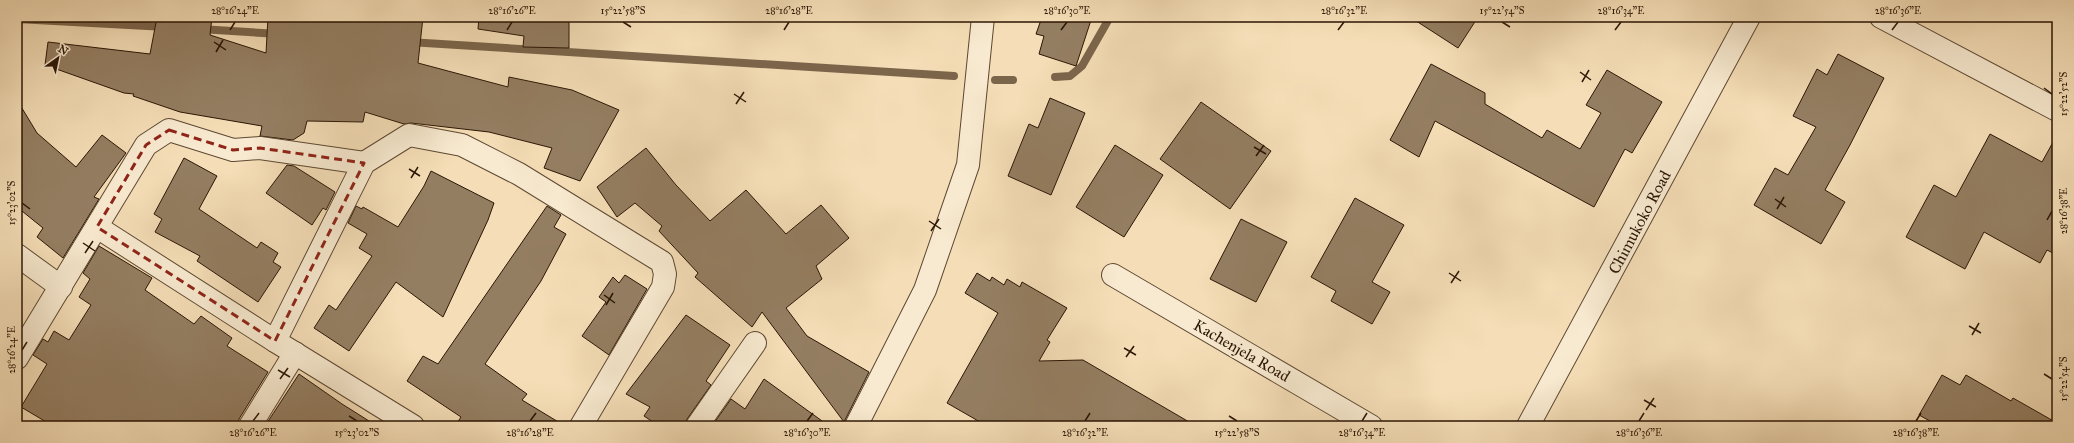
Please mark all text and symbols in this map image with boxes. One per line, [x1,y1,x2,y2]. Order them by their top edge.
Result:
text: 28°16'24"E [211,5,259,17]
text: 28°16'26"E [488,5,536,17]
text: 15°22'58"S [601,5,646,17]
text: 28°16'28"E [765,5,813,17]
text: 28°16'30"E [1043,5,1091,17]
text: 28°16'32"E [1321,5,1367,17]
text: 15°22'54"S [1480,5,1525,17]
text: 28°16'34"E [1598,5,1644,17]
text: 28°16'36"E [1875,5,1921,17]
north arrow [38,38,78,78]
text: N [56,42,71,58]
text: 15°22'52"S [2058,72,2070,116]
street label: Chimukoko Road [1604,167,1675,277]
text: 15°23'02"S [6,180,18,225]
text: 28°16'38"E [2058,188,2070,234]
street label: Kachenjela Road [1190,315,1293,386]
text: 28°16'24"E [6,326,18,374]
text: 15°22'54"S [2058,356,2070,401]
text: 28°16'26"E [229,427,277,439]
text: 15°23'02"S [335,427,380,439]
text: 28°16'28"E [506,427,554,439]
text: 28°16'30"E [783,427,831,439]
text: 28°16'32"E [1062,427,1108,439]
text: 15°22'58"S [1215,427,1260,439]
text: 28°16'34"E [1339,427,1385,439]
text: 28°16'36"E [1616,427,1662,439]
text: 28°16'38"E [1893,427,1939,439]

